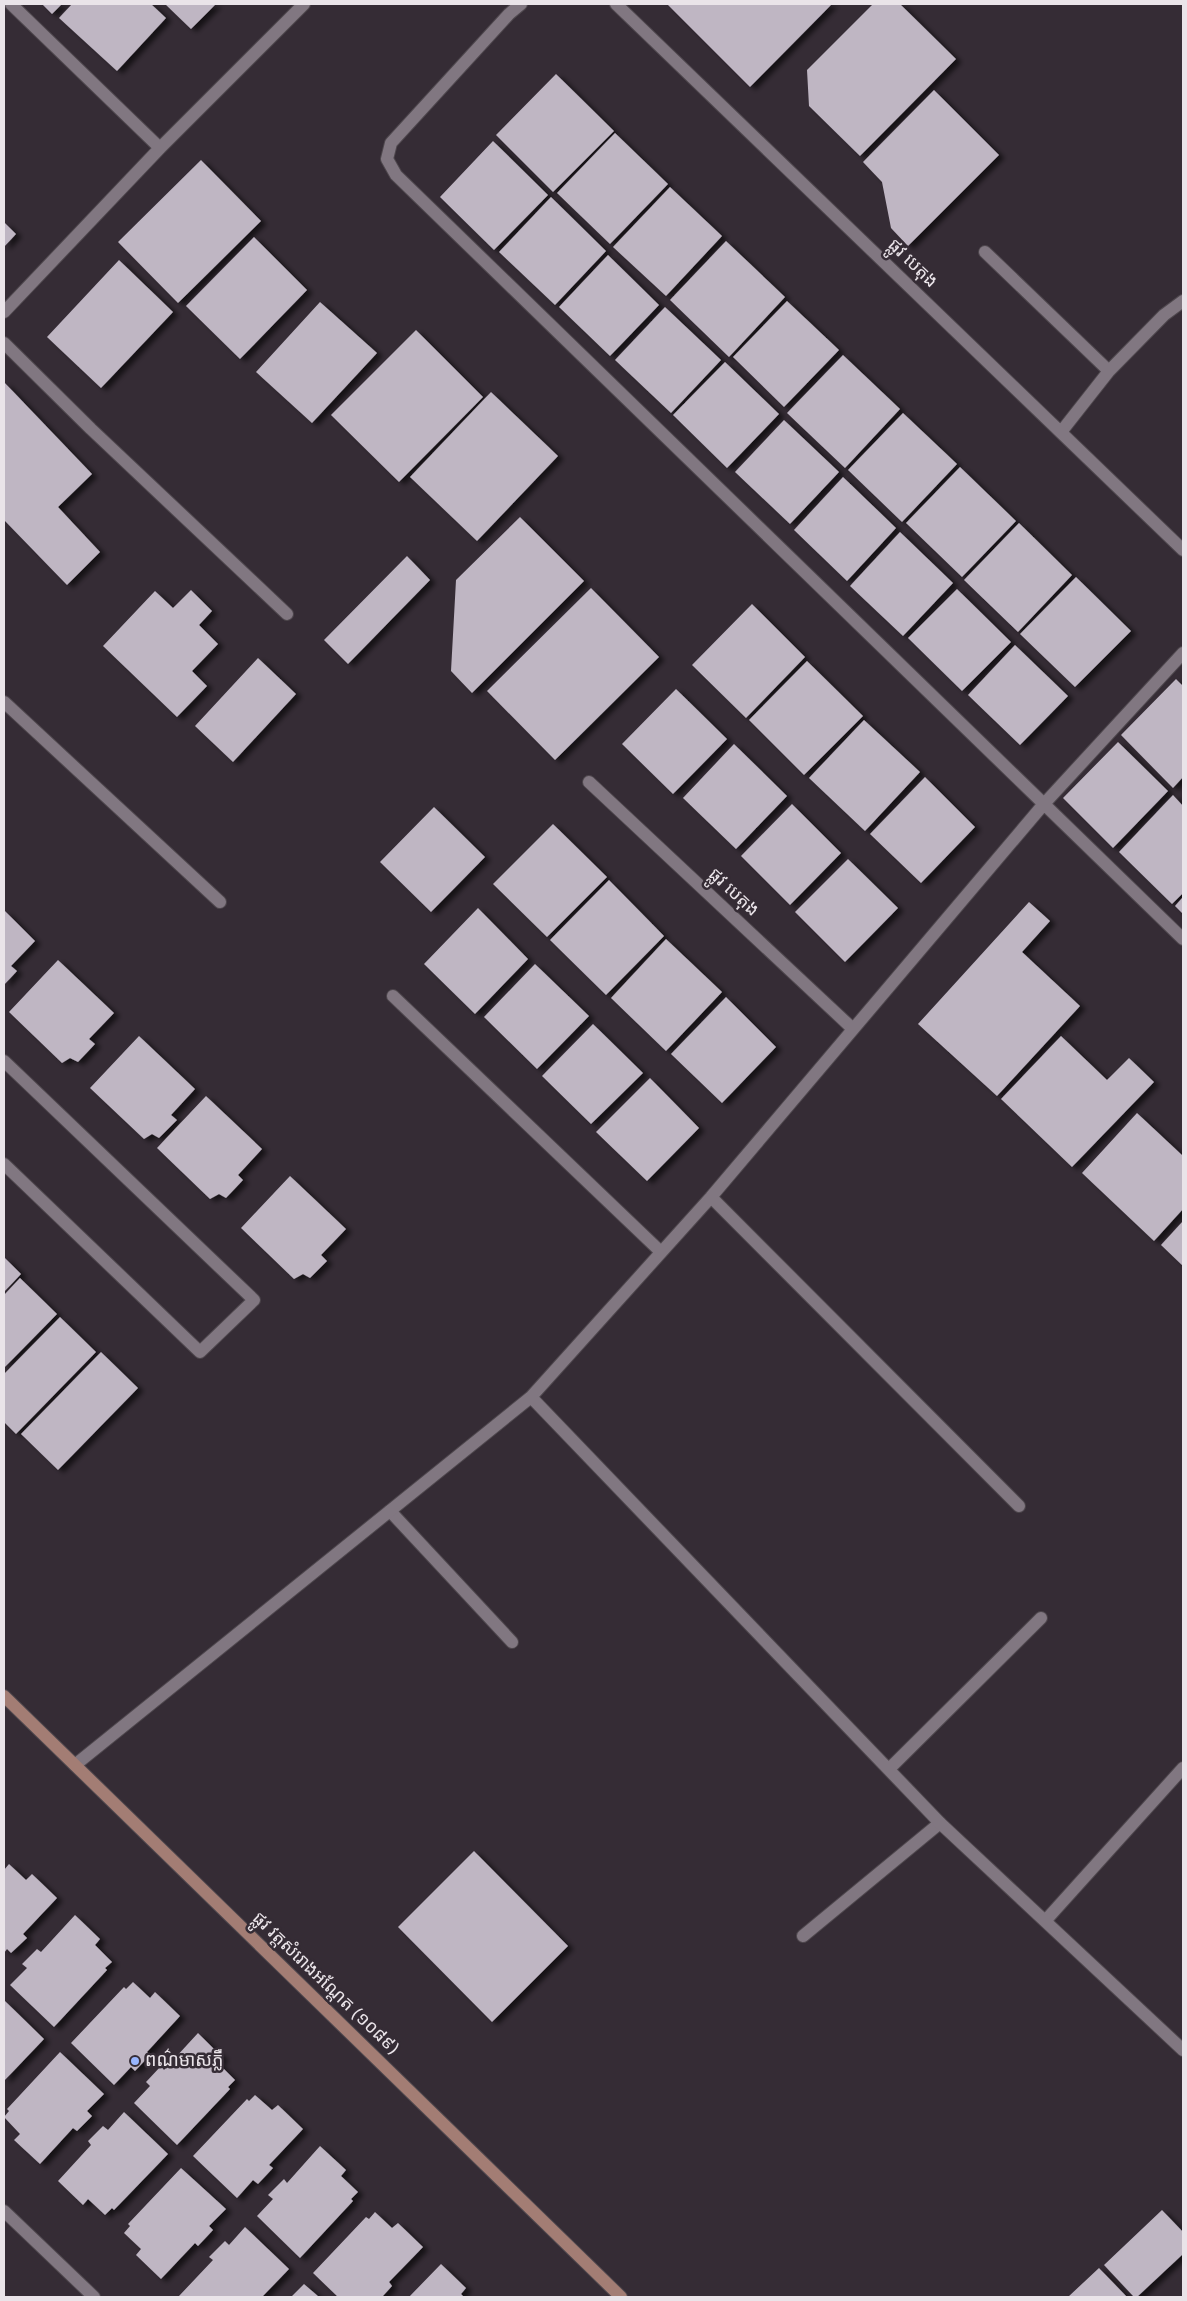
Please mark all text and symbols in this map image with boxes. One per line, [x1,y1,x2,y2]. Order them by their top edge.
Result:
street label: ផ្លូវ បេតុង [880,235,942,296]
street label: ផ្លូវ បេតុង [701,864,763,925]
street label: ផ្លូវ វត្តសំរោងអណ្ដែត (១០៨៩) [244,1907,404,2063]
place label: ពណ៌មាសភ្លឺ [145,2048,224,2073]
marker: ពណ៌មាសភ្លឺ [129,2055,141,2067]

